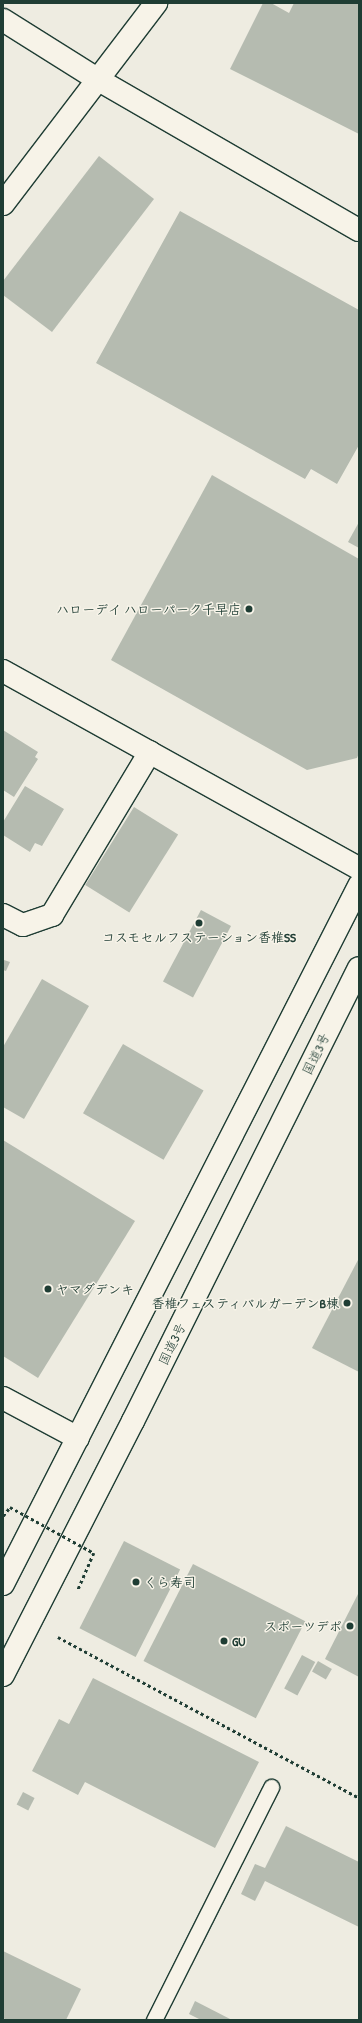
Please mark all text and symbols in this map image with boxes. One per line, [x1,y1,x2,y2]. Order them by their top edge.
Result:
place label: ハローデイ ハローパーク千早店 [56,601,241,617]
marker: ハローデイ ハローパーク千早店 [244,604,254,614]
marker: コスモセルフステーション香椎SS [194,918,204,928]
place label: コスモセルフステーション香椎SS [102,929,296,945]
street label: 国道3号 [299,1030,333,1078]
place label: ヤマダデンキ [56,1281,134,1297]
marker: ヤマダデンキ [43,1284,53,1294]
place label: 香椎フェスティバルガーデンB棟 [150,1295,339,1311]
marker: 香椎フェスティバルガーデンB棟 [342,1298,352,1308]
street label: 国道3号 [155,1320,189,1368]
place label: くら寿司 [144,1574,196,1590]
marker: くら寿司 [131,1577,141,1587]
place label: スポーツデポ [264,1618,342,1634]
marker: スポーツデポ [345,1621,355,1631]
place label: GU [232,1633,245,1649]
marker: GU [219,1636,229,1646]

